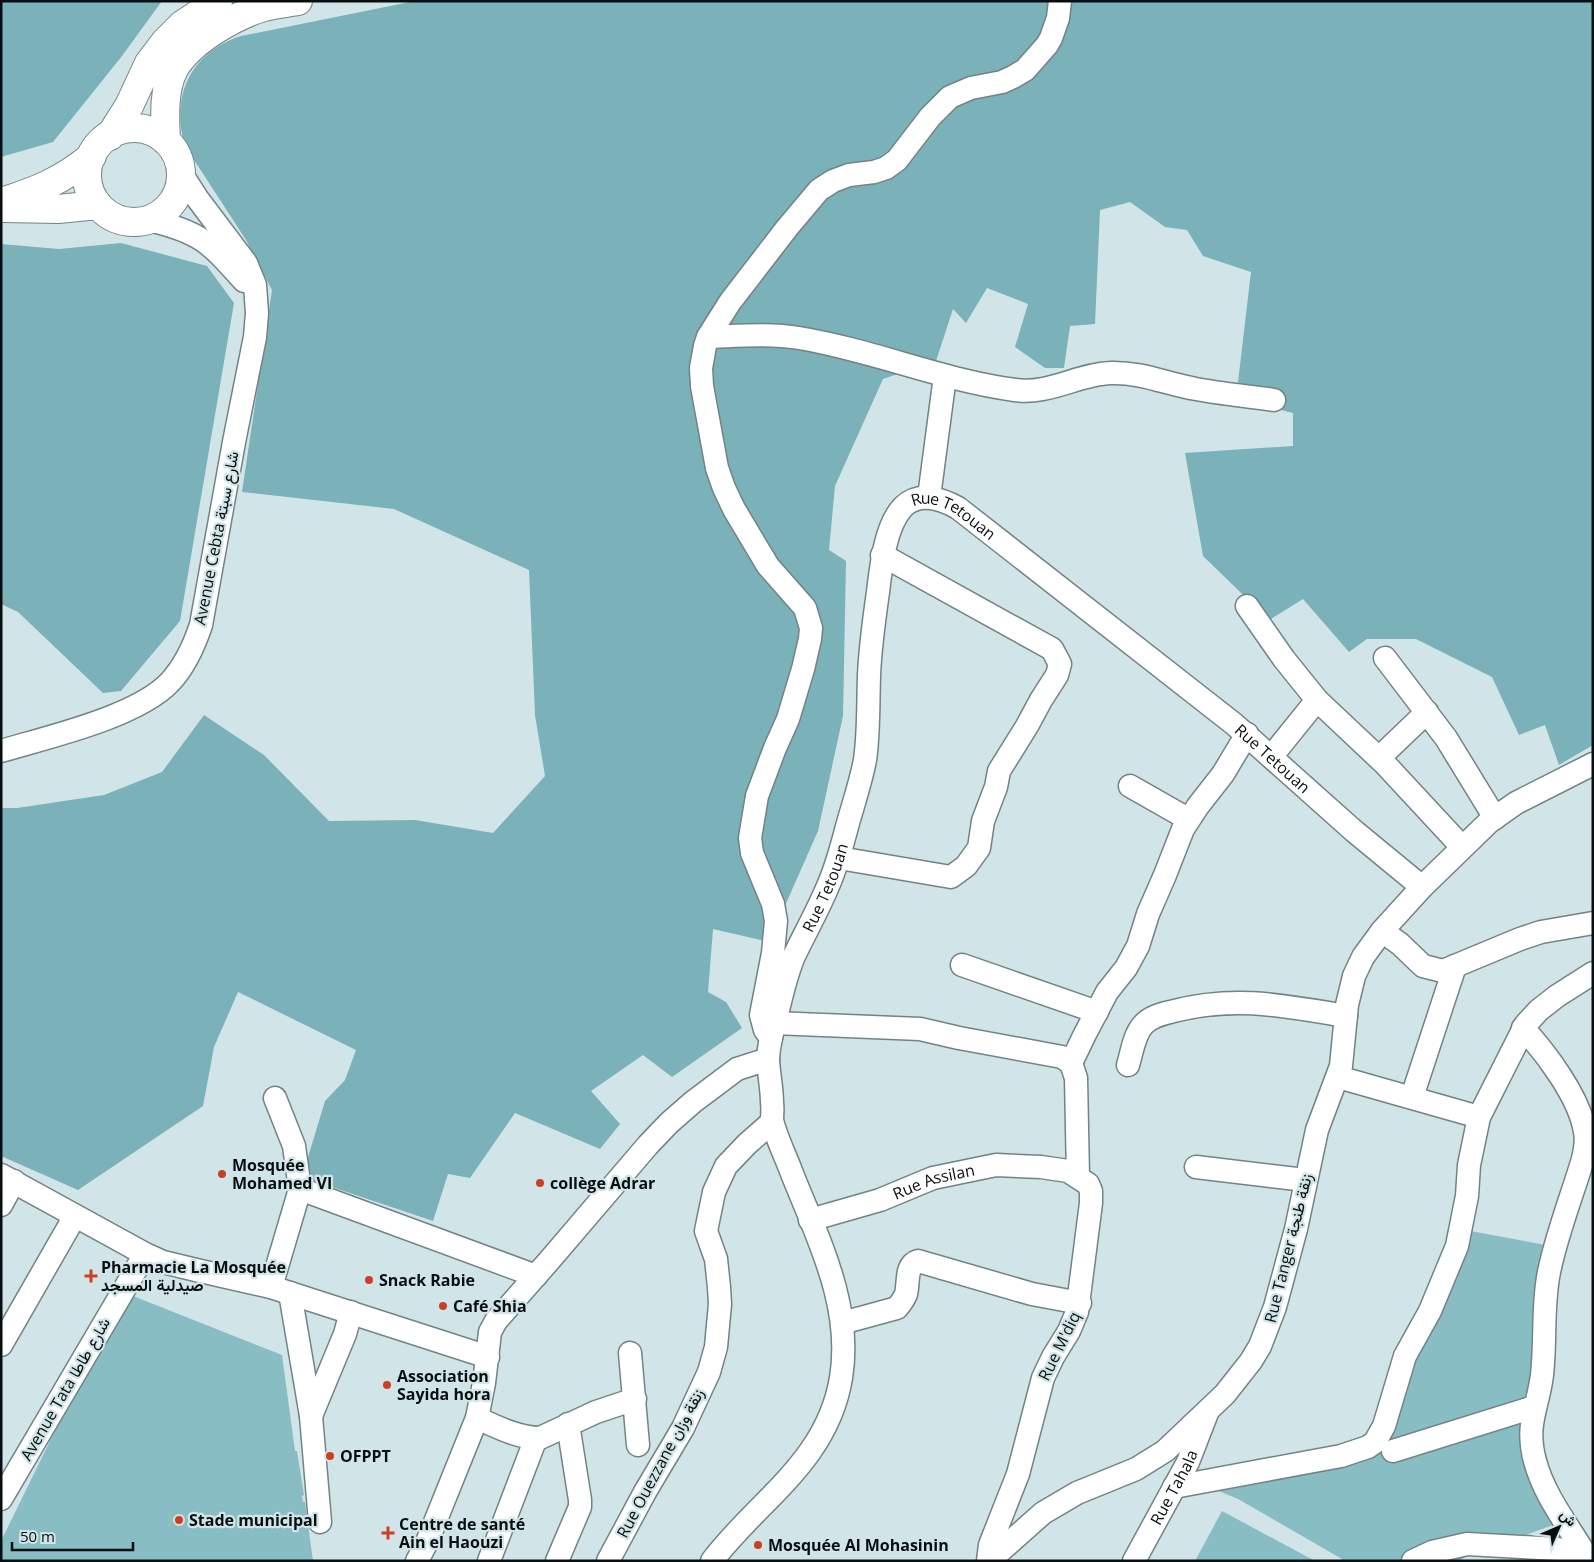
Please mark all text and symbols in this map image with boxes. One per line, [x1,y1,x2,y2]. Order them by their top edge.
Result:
street label: Avenue Cebta شارع سبتة [188,449,245,627]
street label: Rue Tetouan [908,487,1001,545]
street label: Rue Tetouan [1230,719,1315,798]
street label: Rue Tetouan [797,841,853,936]
place label: Mosquée Mohamed VI [232,1154,332,1194]
street label: Rue Assilan [889,1159,977,1205]
marker: Mosquée Mohamed VI [216,1168,228,1180]
street label: Rue Tanger زنقة طنجة [1259,1171,1317,1325]
place label: collège Adrar [550,1172,655,1194]
marker: collège Adrar [534,1177,546,1189]
place label: Pharmacie La Mosquée صيدلية المسجد [101,1256,286,1296]
place label: Snack Rabie [379,1269,475,1291]
marker: Pharmacie La Mosquée صيدلية المسجد [85,1270,97,1282]
marker: Snack Rabie [363,1274,375,1286]
place label: Café Shia [453,1295,527,1317]
marker: Café Shia [437,1300,449,1312]
street label: Rue M'diq [1033,1308,1085,1384]
street label: Avenue Tata شارع طاطا [15,1313,116,1465]
place label: Association Sayida hora [397,1365,491,1405]
marker: Association Sayida hora [381,1379,393,1391]
street label: Rue Ouezzane زنقة وزان [611,1384,709,1542]
place label: OFPPT [340,1445,391,1467]
street label: Rue Tahala [1145,1447,1203,1529]
marker: OFPPT [324,1450,336,1462]
north arrow [1534,1502,1584,1552]
text: ش [1556,1505,1581,1530]
place label: Stade municipal [189,1509,318,1531]
place label: Centre de santé Ain el Haouzi [399,1513,525,1553]
marker: Stade municipal [173,1514,185,1526]
scale bar [12,1520,134,1552]
text: 50 m [20,1526,55,1546]
marker: Centre de santé Ain el Haouzi [381,1526,395,1540]
place label: Mosquée Al Mohasinin [768,1534,949,1556]
marker: Mosquée Al Mohasinin [752,1539,764,1551]

